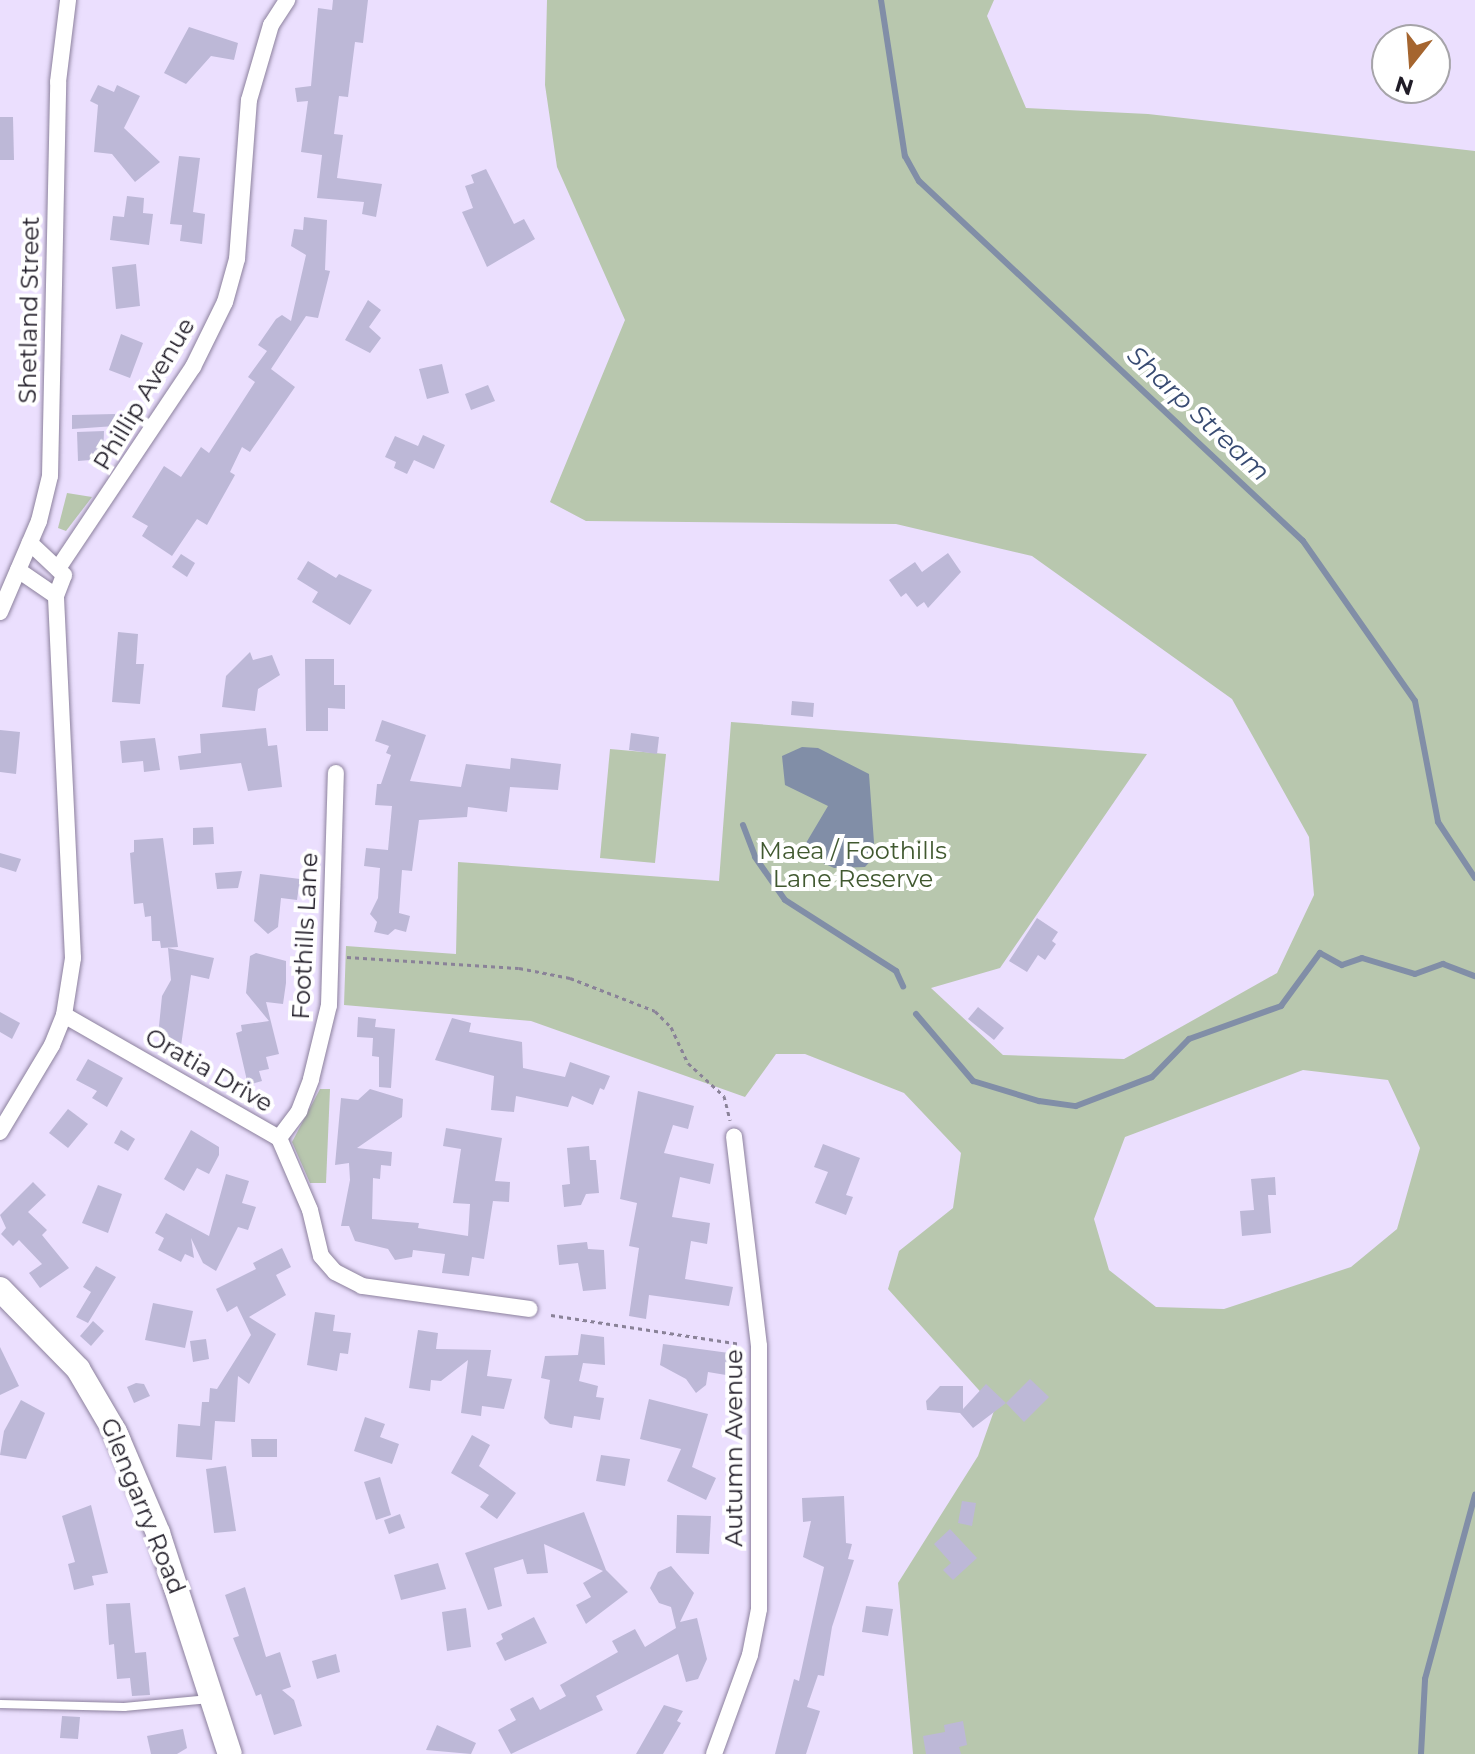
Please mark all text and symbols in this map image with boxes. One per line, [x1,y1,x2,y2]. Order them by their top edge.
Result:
north arrow [1371,24,1451,104]
text: N [1392,70,1417,101]
street label: Shetland Street [13,216,45,404]
street label: Phillip Avenue [87,313,201,475]
water label: Sharp Stream [1120,340,1276,488]
park label: Maea / Foothills Lane Reserve [759,837,947,893]
street label: Foothills Lane [286,852,324,1020]
street label: Oratia Drive [140,1022,278,1118]
street label: Autumn Avenue [720,1349,748,1547]
street label: Glengarry Road [95,1414,191,1598]

